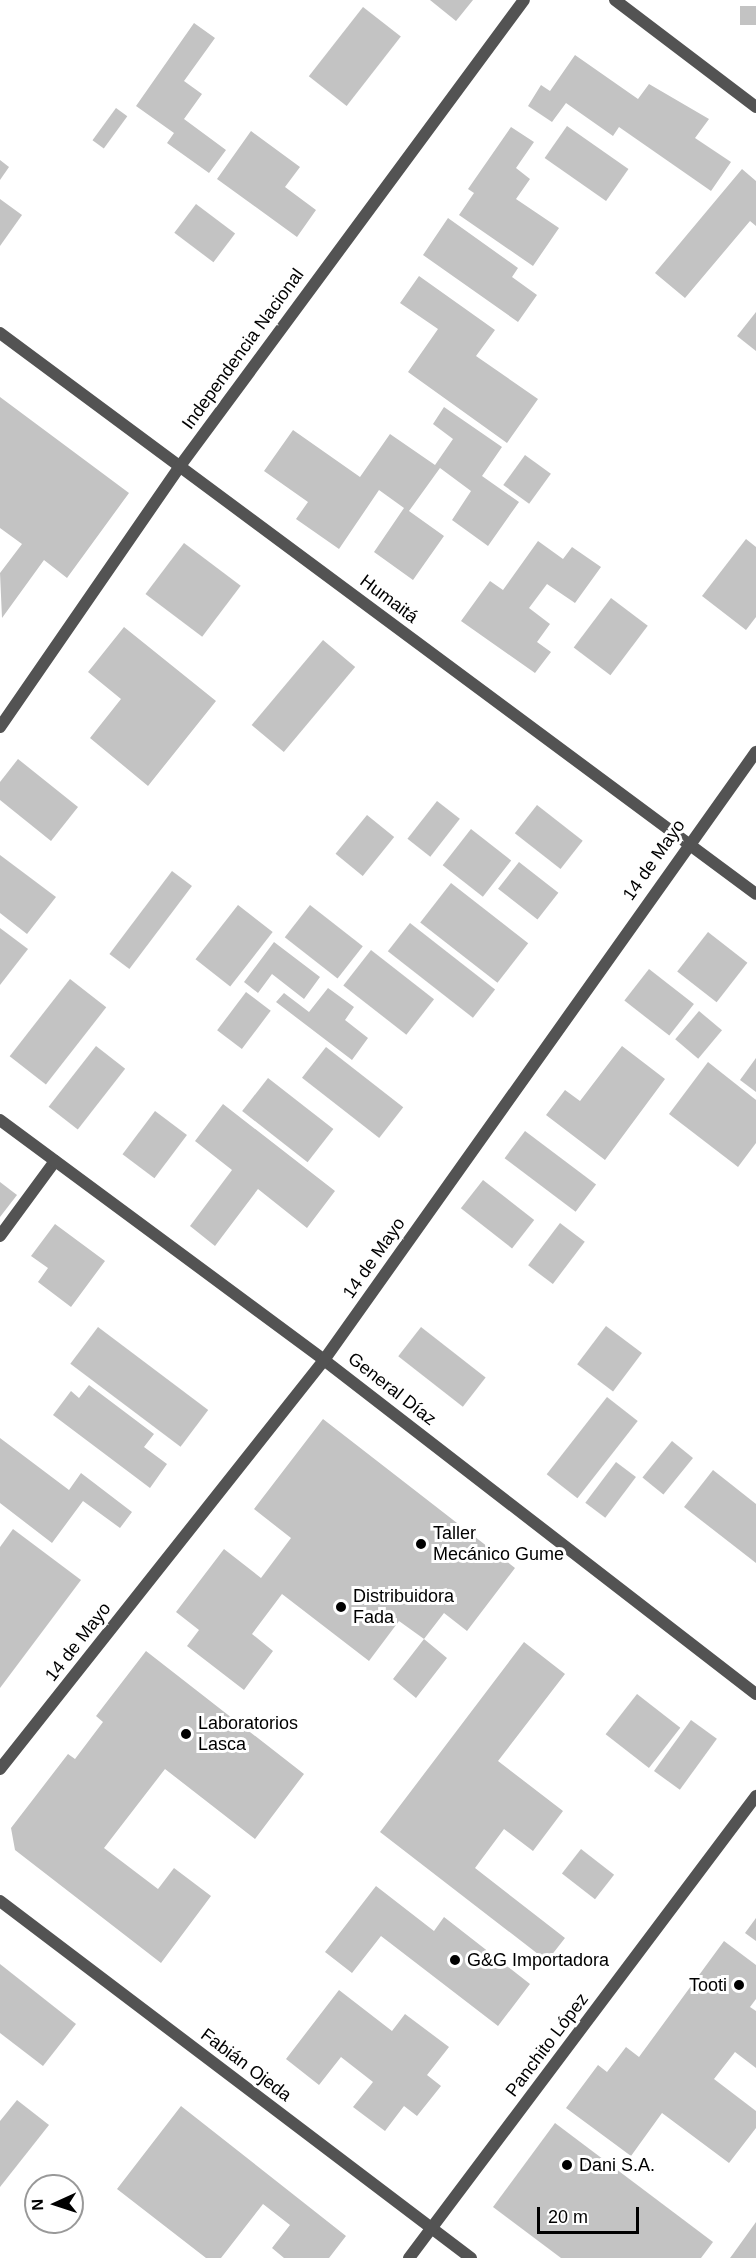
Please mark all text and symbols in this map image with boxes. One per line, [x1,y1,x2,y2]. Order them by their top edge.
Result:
street label: Independencia Nacional [177,265,309,433]
street label: Humaitá [356,570,422,628]
street label: 14 de Mayo [618,815,690,905]
street label: 14 de Mayo [338,1213,410,1303]
street label: General Díaz [344,1348,440,1430]
place label: Taller Mecánico Gume [433,1523,564,1565]
marker: Taller Mecánico Gume [414,1537,428,1551]
place label: Distribuidora Fada [353,1586,454,1628]
street label: 14 de Mayo [41,1598,115,1686]
marker: Distribuidora Fada [334,1600,348,1614]
place label: Laboratorios Lasca [198,1713,298,1756]
marker: Laboratorios Lasca [179,1727,193,1741]
place label: G&G Importadora [467,1949,609,1971]
marker: G&G Importadora [448,1953,462,1967]
place label: Tooti [689,1974,727,1996]
marker: Tooti [732,1978,746,1992]
street label: Panchito López [501,1989,593,2101]
street label: Fabián Ojeda [196,2024,296,2106]
place label: Dani S.A. [579,2154,655,2176]
marker: Dani S.A. [560,2158,574,2172]
north arrow [24,2174,84,2234]
scale bar [540,2195,642,2233]
text: N [29,2199,46,2211]
text: 20 m [548,2207,588,2227]

